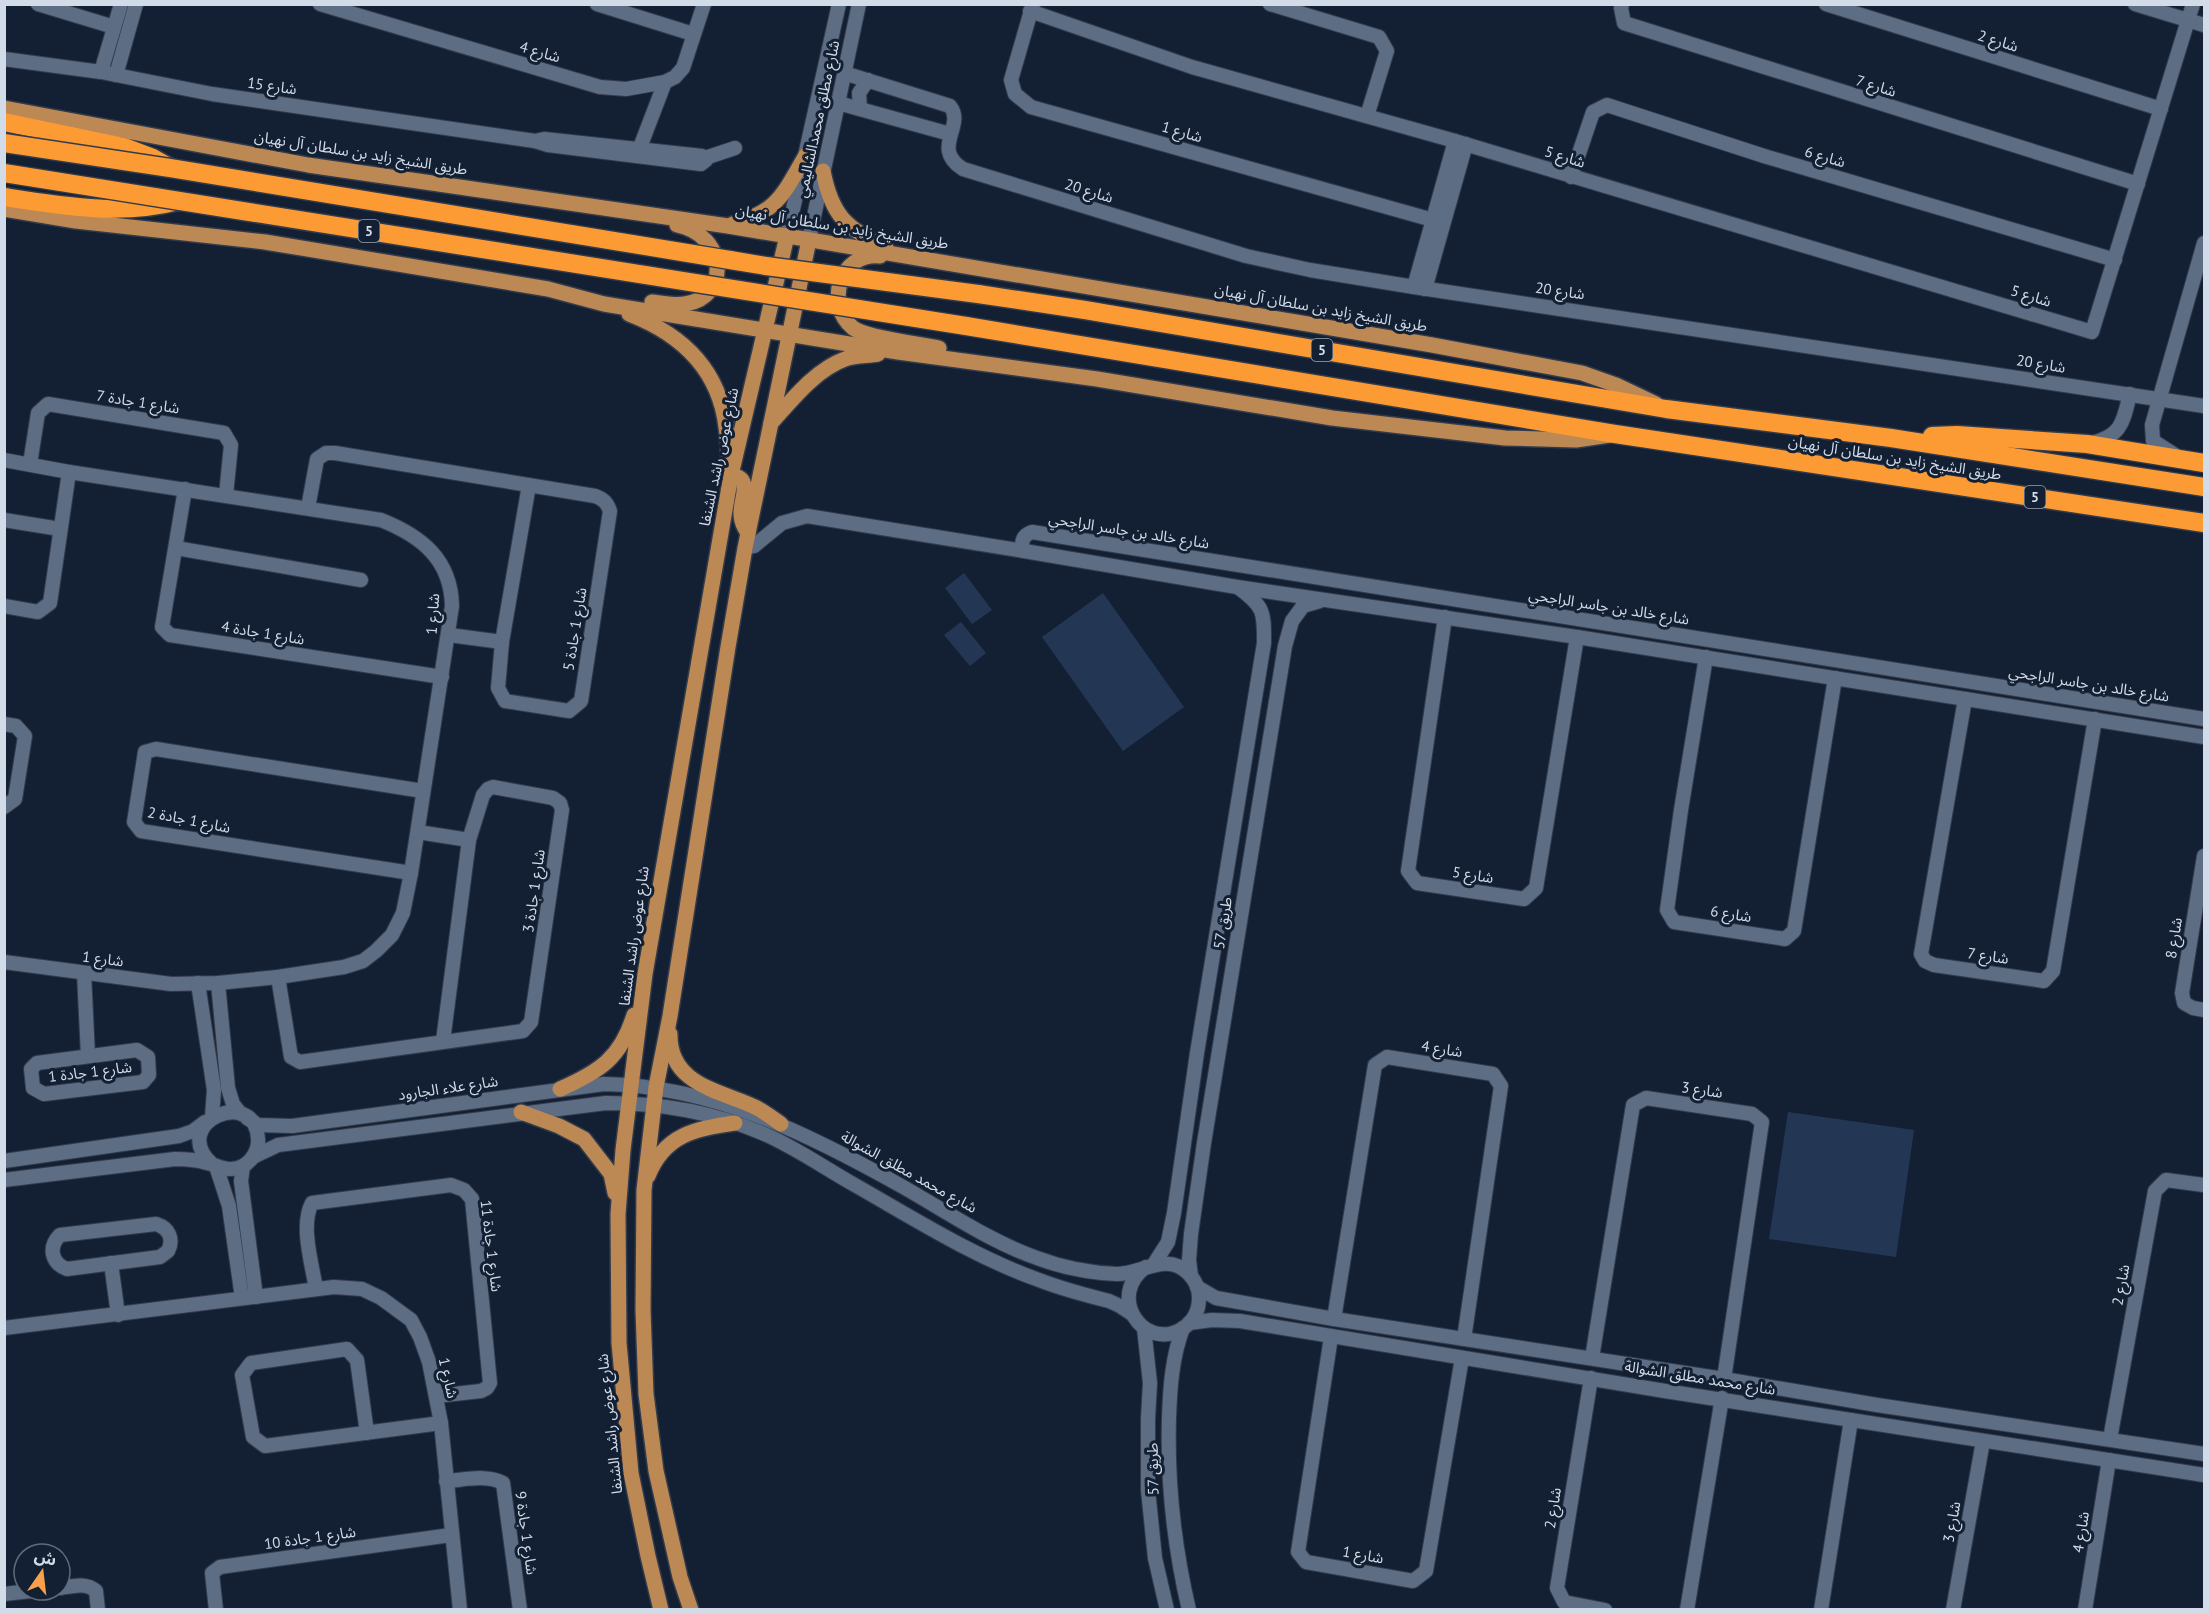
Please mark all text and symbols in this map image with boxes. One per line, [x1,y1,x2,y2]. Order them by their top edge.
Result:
street label: شارع 2 [1975,25,2021,59]
street label: شارع 4 [517,37,563,69]
street label: شارع مطلق محمدالشاليمي [792,38,846,200]
street label: شارع 7 [1853,70,1899,104]
street label: شارع 15 [246,73,298,101]
street label: شارع 1 [1159,117,1205,149]
street label: طريق الشيخ زايد بن سلطان آل نهيان [253,126,469,182]
street label: شارع 5 [1542,141,1588,175]
street label: شارع 6 [1802,142,1848,174]
street label: شارع 20 [1062,174,1116,210]
street label: طريق الشيخ زايد بن سلطان آل نهيان [734,200,950,256]
road number: 5 [358,220,380,242]
street label: شارع 20 [1534,278,1586,306]
street label: طريق الشيخ زايد بن سلطان آل نهيان [1213,279,1429,339]
street label: شارع 5 [2008,280,2054,314]
road number: 5 [1312,339,1332,361]
street label: شارع 20 [2015,350,2067,380]
street label: شارع 1 جادة 7 [95,386,181,420]
street label: شارع عوض راشد الشنفا [695,386,745,528]
street label: طريق الشيخ زايد بن سلطان آل نهيان [1787,431,2003,487]
road number: 5 [2024,486,2046,508]
street label: شارع خالد بن جاسر الراجحي [1047,508,1211,556]
street label: شارع خالد بن جاسر الراجحي [1527,584,1691,632]
street label: شارع 1 جادة 5 [559,586,593,672]
street label: شارع 1 [422,592,446,636]
street label: شارع 1 جادة 4 [220,617,306,651]
street label: شارع خالد بن جاسر الراجحي [2007,661,2171,709]
street label: شارع 1 جادة 2 [145,802,232,840]
street label: شارع 1 جادة 3 [518,848,552,934]
street label: شارع 5 [1451,862,1495,890]
street label: شارع عوض راشد الشنفا [614,865,656,1008]
street label: طريق 57 [1209,895,1237,951]
street label: شارع 6 [1709,901,1753,929]
street label: شارع 8 [2161,916,2189,960]
street label: شارع 7 [1966,943,2010,971]
street label: شارع 1 [81,947,125,973]
street label: شارع 4 [1420,1036,1464,1064]
street label: شارع 1 جادة 1 [47,1057,133,1089]
street label: شارع علاء الجارود [397,1071,500,1107]
street label: شارع 3 [1680,1077,1724,1105]
street label: شارع محمد مطلق الشوالة [836,1126,981,1220]
street label: شارع 1 جادة 11 [473,1199,507,1293]
street label: شارع 2 [2108,1263,2136,1307]
street label: شارع عوض راشد الشنفا [593,1352,629,1495]
street label: شارع 1 [432,1356,462,1401]
street label: شارع محمد مطلق الشوالة [1623,1356,1777,1402]
street label: طريق 57 [1143,1443,1163,1495]
street label: شارع 2 [1540,1486,1568,1530]
street label: شارع 1 جادة 9 [508,1490,542,1577]
street label: شارع 3 [1939,1500,1967,1544]
street label: شارع 4 [2068,1510,2096,1554]
street label: شارع 1 جادة 10 [263,1522,358,1556]
north arrow [12,1542,72,1602]
street label: شارع 1 [1341,1542,1385,1570]
text: ش [33,1545,59,1570]

